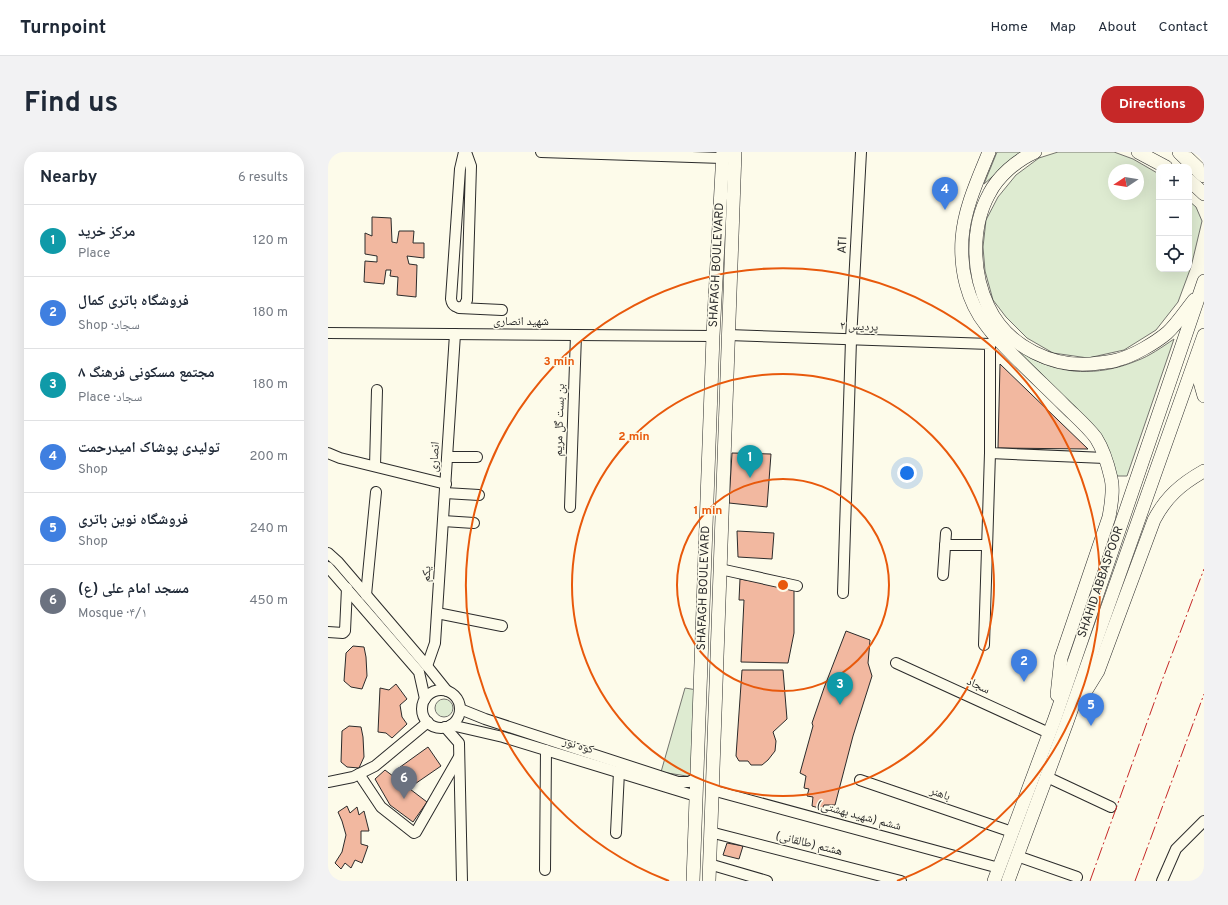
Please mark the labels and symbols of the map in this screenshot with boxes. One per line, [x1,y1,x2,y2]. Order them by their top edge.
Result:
north arrow [1108,164,1144,200]
pin: 4 [932,177,958,210]
street label: SHAFAGH BOULEVARD [706,202,728,328]
street label: ATI [835,236,851,254]
street label: شهید انصاری [493,314,549,330]
street label: پردیس ۲ [839,318,879,336]
text: 3 min [543,354,575,370]
street label: بن بست گل مریم [551,383,569,457]
text: 2 min [618,429,650,445]
street label: انصاری [426,441,444,473]
pin: 1 [737,445,763,478]
your location [897,463,917,483]
text: 1 min [694,503,722,519]
street label: SHAHID ABBASPOOR [1074,524,1128,640]
street label: SHAFAGH BOULEVARD [694,525,714,651]
street label: یکم [418,565,436,583]
centre of rings [776,578,790,592]
pin: 2 [1011,649,1037,682]
pin: 3 [827,672,853,705]
street label: سجاد [964,674,992,698]
pin: 5 [1078,693,1104,726]
street label: کوه نور [559,733,596,758]
pin: 6 [391,766,417,799]
street label: باهنر [927,783,952,805]
street label: ششم (شهید بهشتی) [815,797,903,835]
street label: هشتم (طالقانی) [774,828,844,860]

